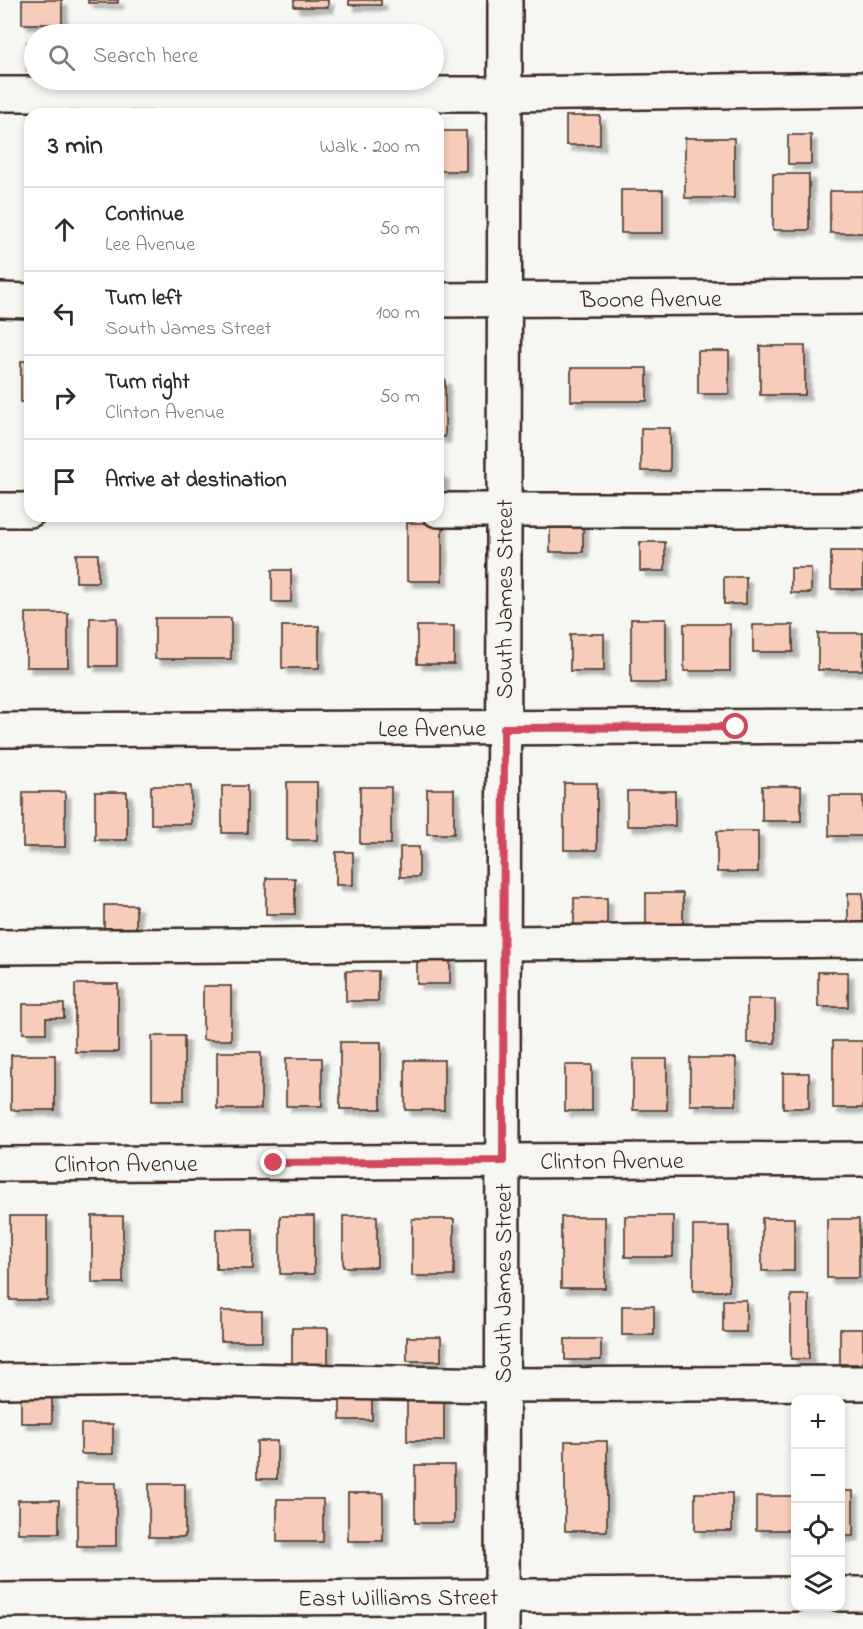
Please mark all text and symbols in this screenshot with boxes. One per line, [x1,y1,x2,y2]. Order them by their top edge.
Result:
search box [24,24,444,90]
icon: search [45,41,78,74]
text: Search here [93,41,198,73]
text: 3 min [48,128,103,166]
text: Walk · 200 m [320,133,420,162]
text: Continue [105,199,184,231]
icon: ahead [48,213,81,246]
text: 50 m [379,215,420,244]
text: Lee Avenue [105,231,195,260]
text: Turn left [105,283,182,315]
street label: Boone Avenue [579,283,722,319]
icon: left [48,297,81,330]
text: 100 m [376,299,420,328]
text: South James Street [105,315,271,344]
text: Turn right [105,367,190,399]
icon: right [48,381,81,414]
text: 50 m [379,383,420,412]
text: Clinton Avenue [105,399,225,428]
icon: arrive [48,465,81,498]
text: Arrive at destination [105,465,287,497]
street label: South James Street [489,499,524,699]
street label: Lee Avenue [378,713,486,748]
route start [722,713,748,739]
street label: Clinton Avenue [540,1145,684,1181]
street label: Clinton Avenue [54,1148,198,1184]
route end [260,1149,286,1175]
street label: South James Street [487,1183,523,1383]
map controls [791,1395,845,1611]
button: + [791,1395,845,1449]
button: − [791,1449,845,1503]
button: locate [791,1503,845,1557]
button: layers [791,1557,845,1611]
street label: East Williams Street [298,1581,499,1618]

